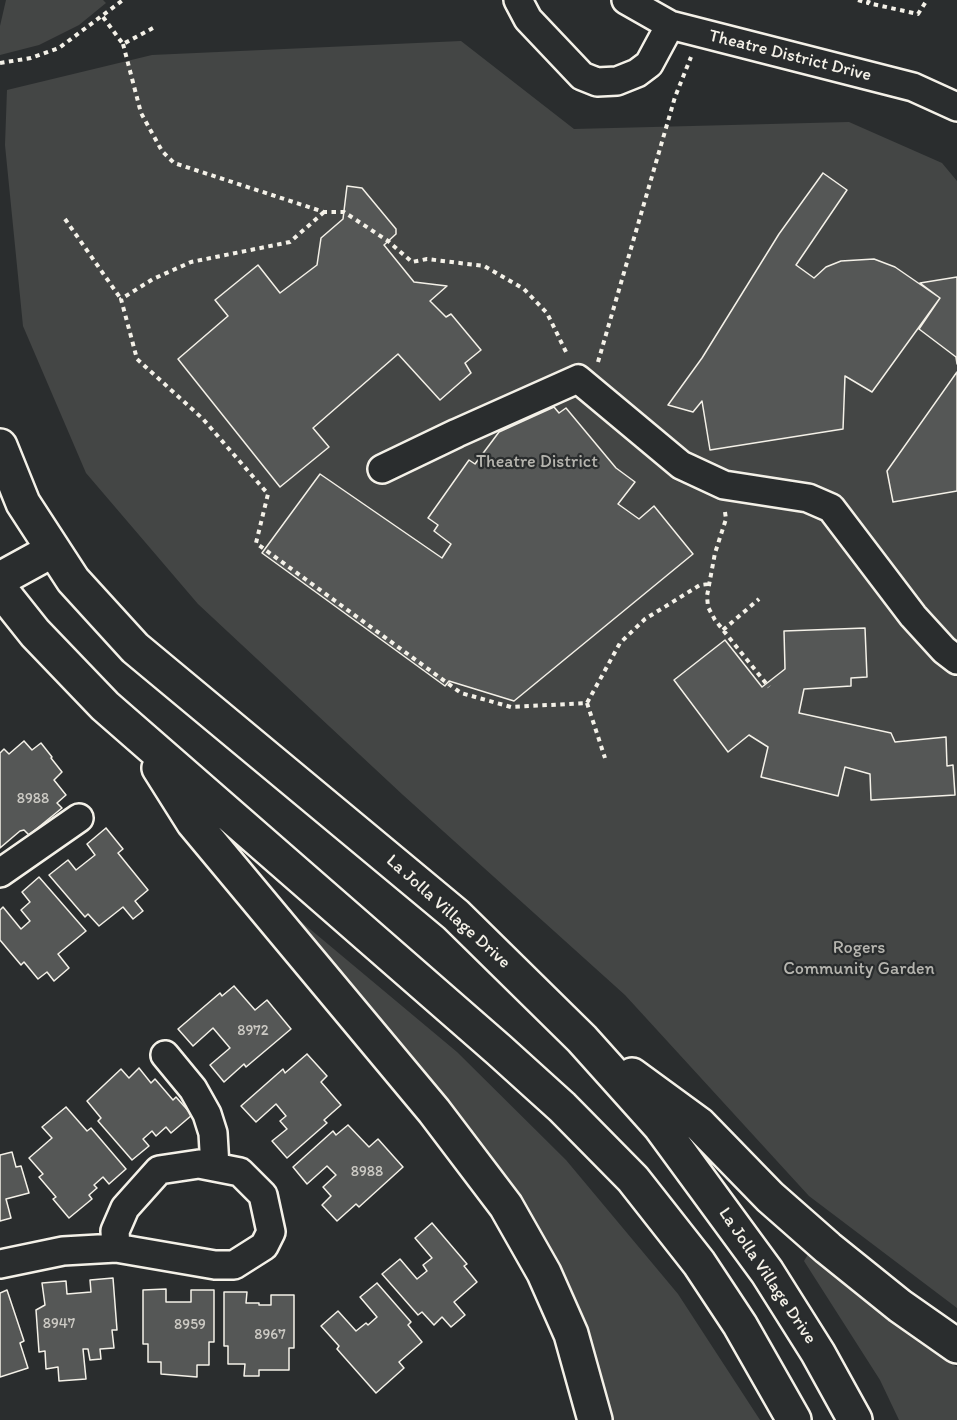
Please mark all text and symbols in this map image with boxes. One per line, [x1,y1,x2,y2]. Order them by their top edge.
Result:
street label: Theatre District Drive [707,25,873,87]
park label: Theatre District [476,451,598,473]
house number: 8988 [17,790,49,808]
street label: La Jolla Village Drive [381,850,515,974]
park label: Rogers Community Garden [783,937,935,980]
house number: 8972 [237,1022,269,1040]
house number: 8988 [351,1163,383,1181]
street label: La Jolla Village Drive [713,1204,821,1348]
house number: 8947 [43,1315,75,1333]
house number: 8959 [174,1316,206,1334]
house number: 8967 [254,1326,286,1344]

